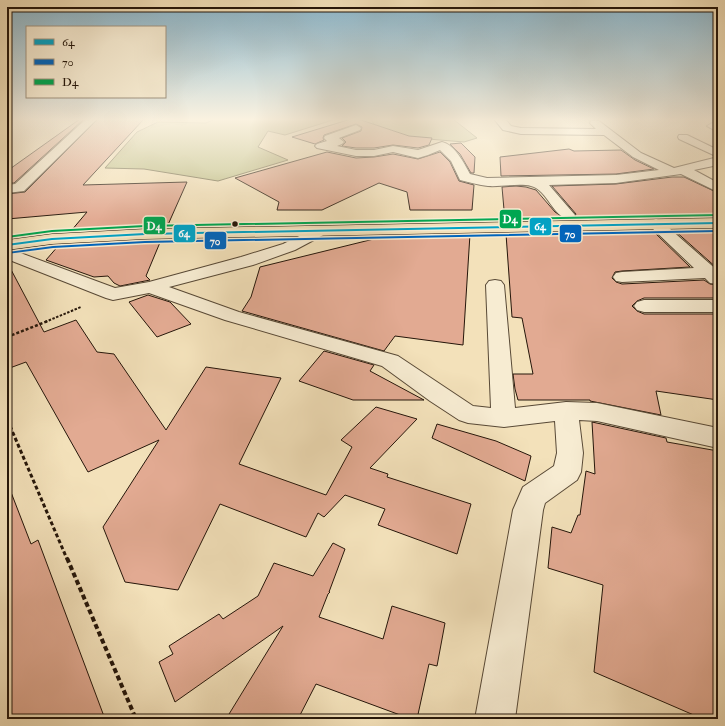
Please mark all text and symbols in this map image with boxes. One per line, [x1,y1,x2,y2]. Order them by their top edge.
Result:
legend [26,26,166,98]
text: 64 [62,35,75,50]
text: 70 [62,55,74,70]
text: D4 [62,75,79,90]
line badge: D4 [499,209,522,229]
text: D4 [503,213,519,227]
line badge: D4 [143,216,166,235]
line badge: 64 [529,217,552,236]
unlabelled marker [230,219,240,229]
text: D4 [147,220,163,234]
text: 64 [534,220,547,234]
line badge: 64 [173,224,196,243]
line badge: 70 [559,224,582,243]
text: 64 [178,227,191,241]
text: 70 [565,228,576,241]
line badge: 70 [204,231,227,250]
text: 70 [210,235,221,248]

